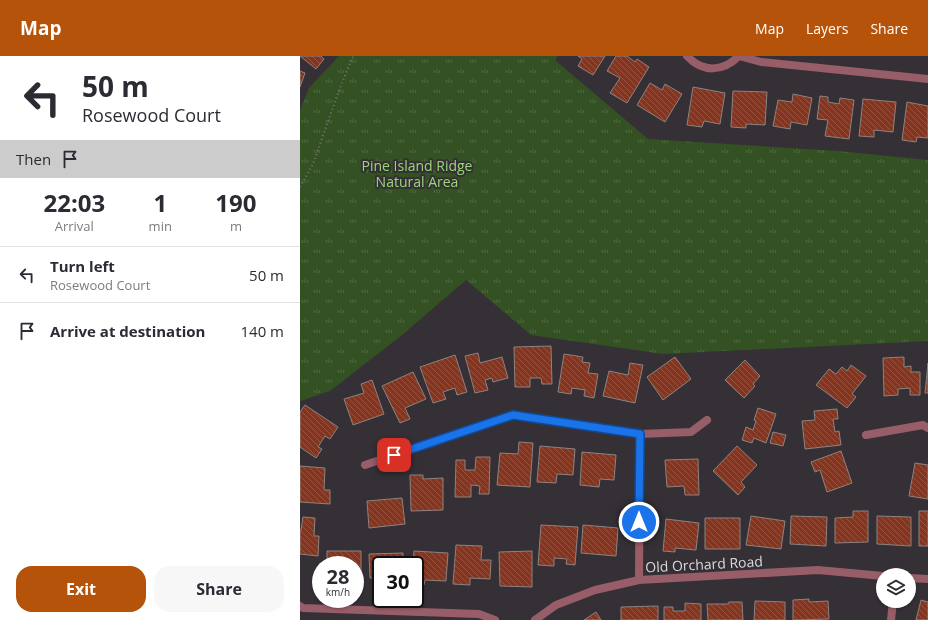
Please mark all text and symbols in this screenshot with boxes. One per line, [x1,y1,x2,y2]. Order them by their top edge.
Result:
text: Map [20,15,61,41]
text: Map [755,19,784,38]
text: Layers [806,19,848,38]
text: Share [870,19,908,38]
text: 50 m [82,67,149,105]
icon: left [16,72,68,124]
text: Rosewood Court [82,103,221,127]
icon: arrive [59,148,81,170]
text: Then [16,149,51,169]
park label: Pine Island Ridge Natural Area [362,156,473,191]
text: 22:03 [43,186,105,219]
text: 1 [153,186,167,219]
text: 190 [215,186,257,219]
text: Arrival [55,217,94,235]
text: min [149,217,172,235]
text: m [230,217,242,235]
text: Turn left [50,256,115,276]
icon: left [16,264,38,286]
text: 50 m [249,265,284,285]
text: Rosewood Court [50,276,150,294]
icon: arrive [16,320,38,342]
text: Arrive at destination [50,321,205,341]
text: 140 m [240,321,284,341]
pin [377,438,411,472]
icon: arrive [383,444,405,466]
position arrow [618,501,660,543]
street label: Old Orchard Road [645,551,763,577]
speed limit sign: 30 [372,556,424,608]
text: 28 [327,563,349,590]
button: Exit [16,566,146,612]
button: Share [154,566,284,612]
map controls [876,568,916,608]
button: layers [876,568,916,608]
text: km/h [326,585,350,599]

